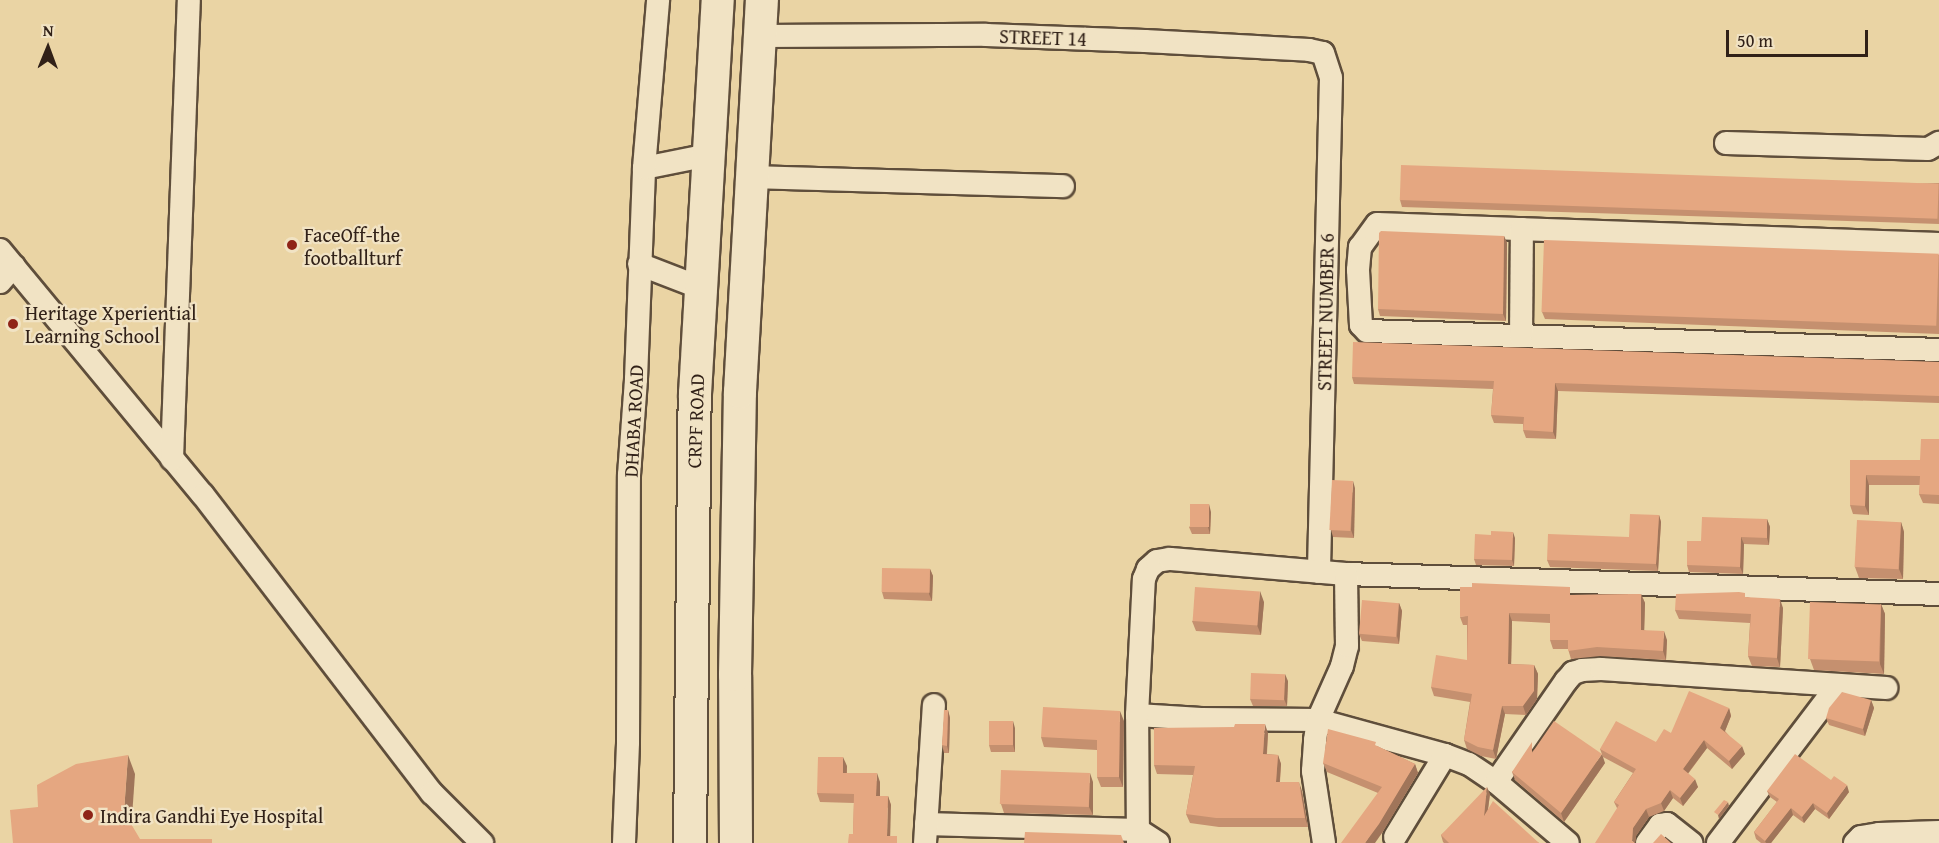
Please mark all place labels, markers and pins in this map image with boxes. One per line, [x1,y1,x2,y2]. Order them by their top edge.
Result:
place label: FaceOff-the footballturf [304,222,401,269]
marker: FaceOff-the footballturf [285,238,299,252]
place label: Heritage Xperiential Learning School [25,300,197,347]
marker: Heritage Xperiential Learning School [6,317,20,331]
place label: Indira Gandhi Eye Hospital [100,803,323,827]
marker: Indira Gandhi Eye Hospital [81,808,95,822]

